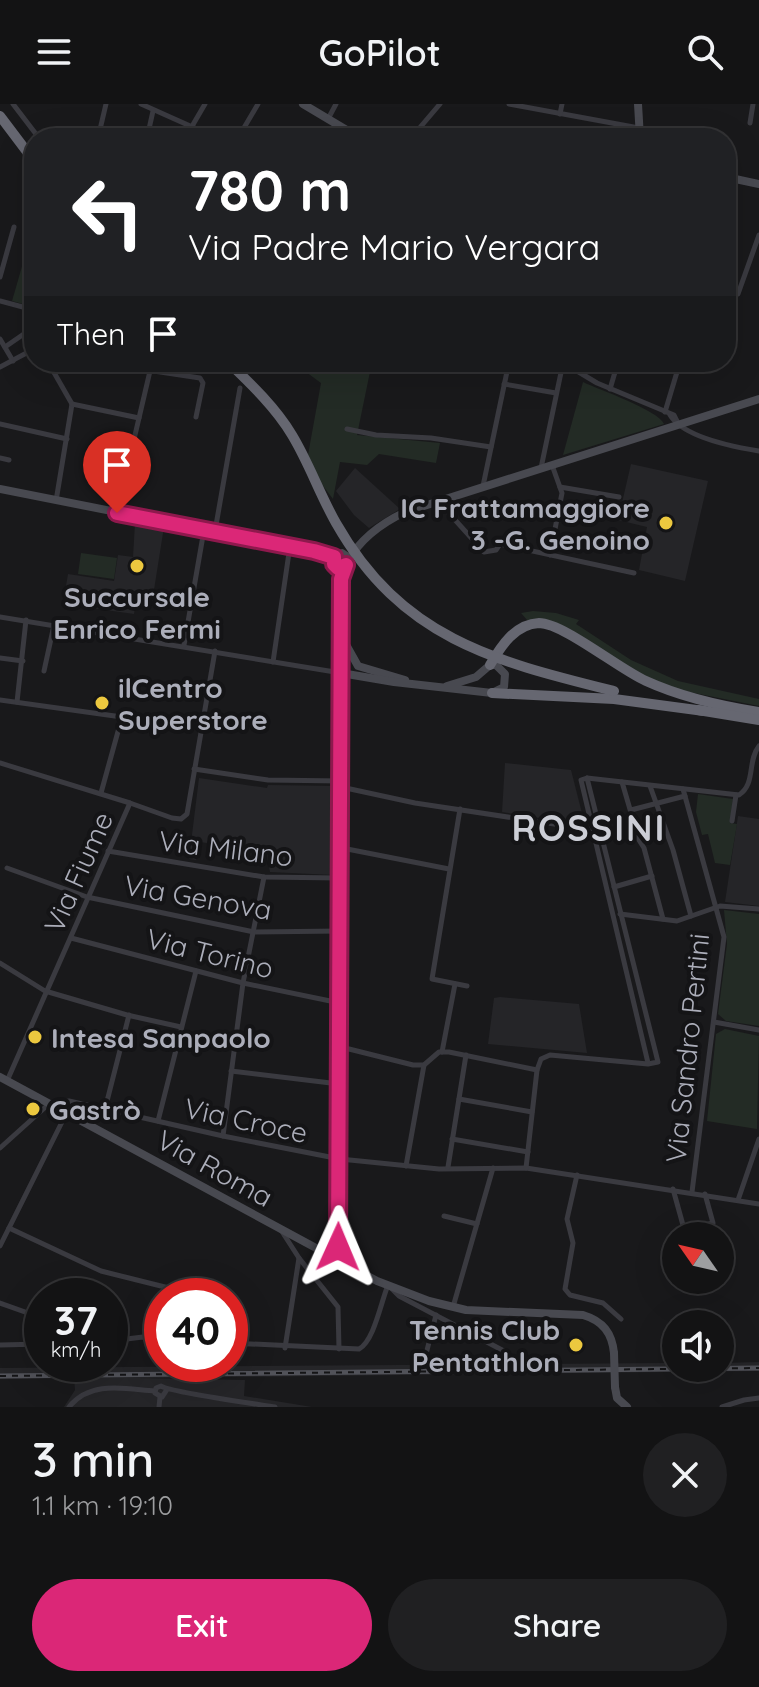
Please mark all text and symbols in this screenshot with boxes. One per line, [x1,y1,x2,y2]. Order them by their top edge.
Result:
icon: menu [32,30,76,74]
text: GoPilot [318,30,441,75]
icon: search [683,30,727,74]
text: 780 m [188,155,351,225]
icon: left [56,160,160,264]
text: Via Padre Mario Vergara [188,224,600,269]
icon: arrive [141,312,185,356]
text: Then [56,315,125,353]
pin [83,431,151,513]
icon: arrive [95,443,139,487]
place label: IC Frattamaggiore 3 -G. Genoino [400,490,650,557]
marker: IC Frattamaggiore 3 -G. Genoino [657,514,675,532]
marker: Succursale Enrico Fermi [128,557,146,575]
place label: Succursale Enrico Fermi [53,579,221,646]
place label: ilCentro Superstore [118,670,268,737]
marker: ilCentro Superstore [93,694,111,712]
district label: ROSSINI [512,805,666,850]
street label: Via Fiume [36,806,120,938]
street label: Via Milano [157,822,295,874]
street label: Via Genova [122,867,274,927]
street label: Via Torino [143,920,277,986]
street label: Via Sandro Pertini [658,932,716,1164]
place label: Intesa Sanpaolo [51,1020,271,1055]
marker: Intesa Sanpaolo [26,1028,44,1046]
street label: Via Croce [181,1090,311,1150]
place label: Gastrò [49,1092,141,1127]
marker: Gastrò [24,1100,42,1118]
street label: Via Roma [151,1122,279,1214]
position arrow [296,1205,380,1289]
north arrow [662,1222,734,1294]
map controls [662,1222,734,1382]
speed limit sign: 40 [144,1278,248,1382]
text: 37 [54,1295,98,1345]
button: sound [662,1310,734,1382]
place label: Tennis Club Pentathlon [409,1312,560,1379]
marker: Tennis Club Pentathlon [567,1336,585,1354]
text: km/h [51,1337,101,1362]
text: 3 min [32,1429,154,1489]
button: close [643,1433,727,1517]
text: 1.1 km · 19:10 [32,1489,173,1522]
button: Exit [32,1579,372,1671]
button: Share [388,1579,727,1671]

